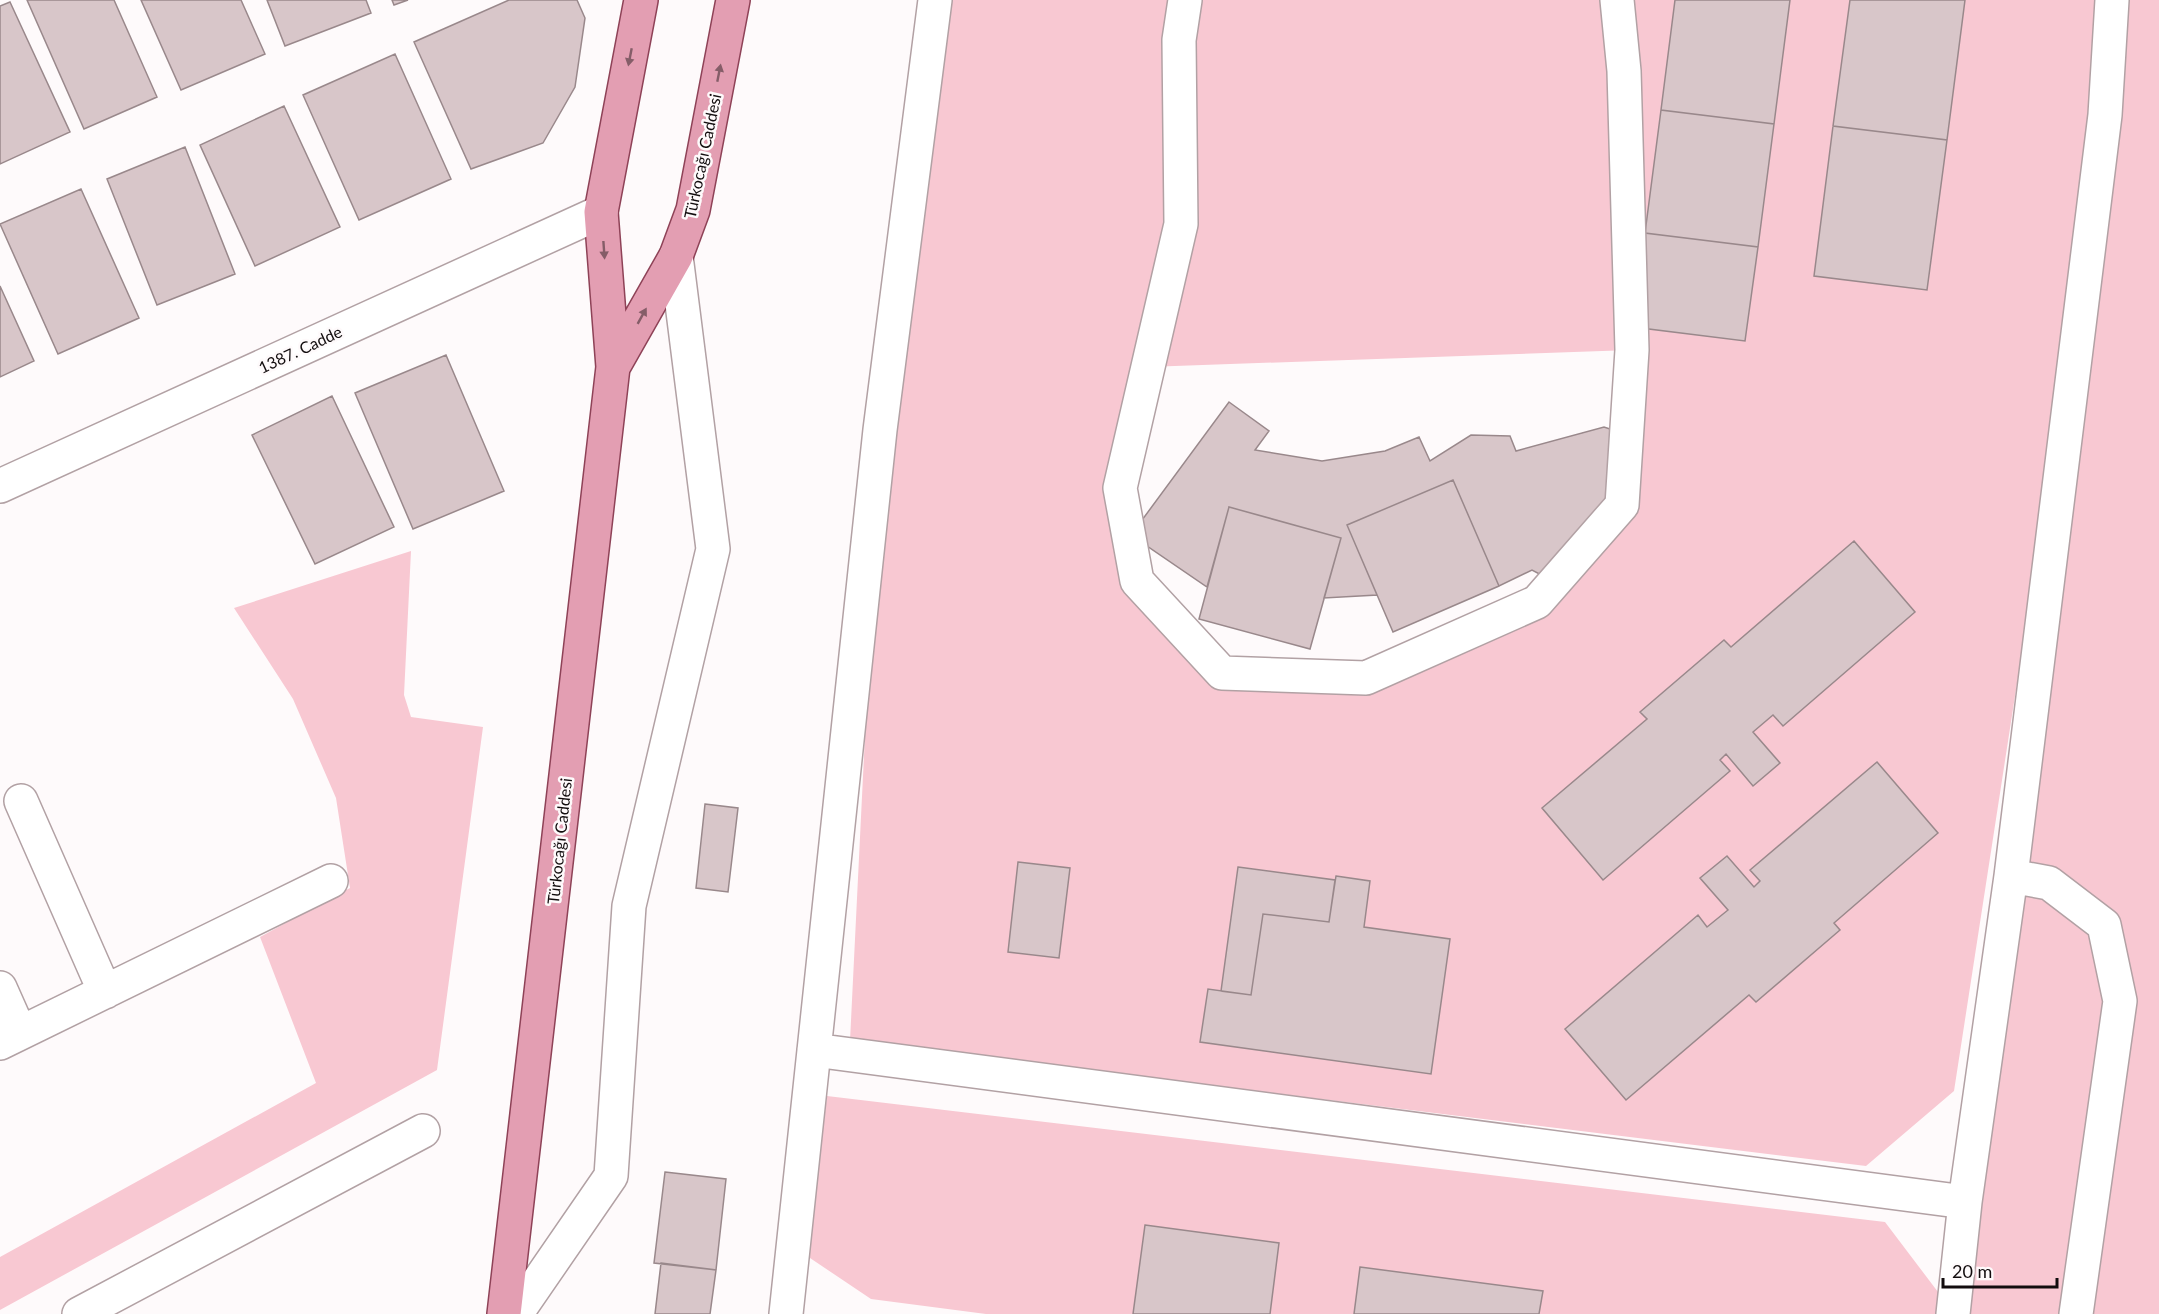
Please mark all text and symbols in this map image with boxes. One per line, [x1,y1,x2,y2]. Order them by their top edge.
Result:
one-way arrow [625,48,634,67]
one-way arrow [715,63,724,82]
street label: Türkocağı Caddesi [680,92,724,220]
one-way arrow [599,240,608,259]
one-way arrow [636,308,647,324]
street label: 1387. Cadde [255,321,345,377]
street label: Türkocağı Caddesi [543,777,575,905]
scale bar [1943,1251,2057,1289]
text: 20 m [1952,1260,1992,1282]

